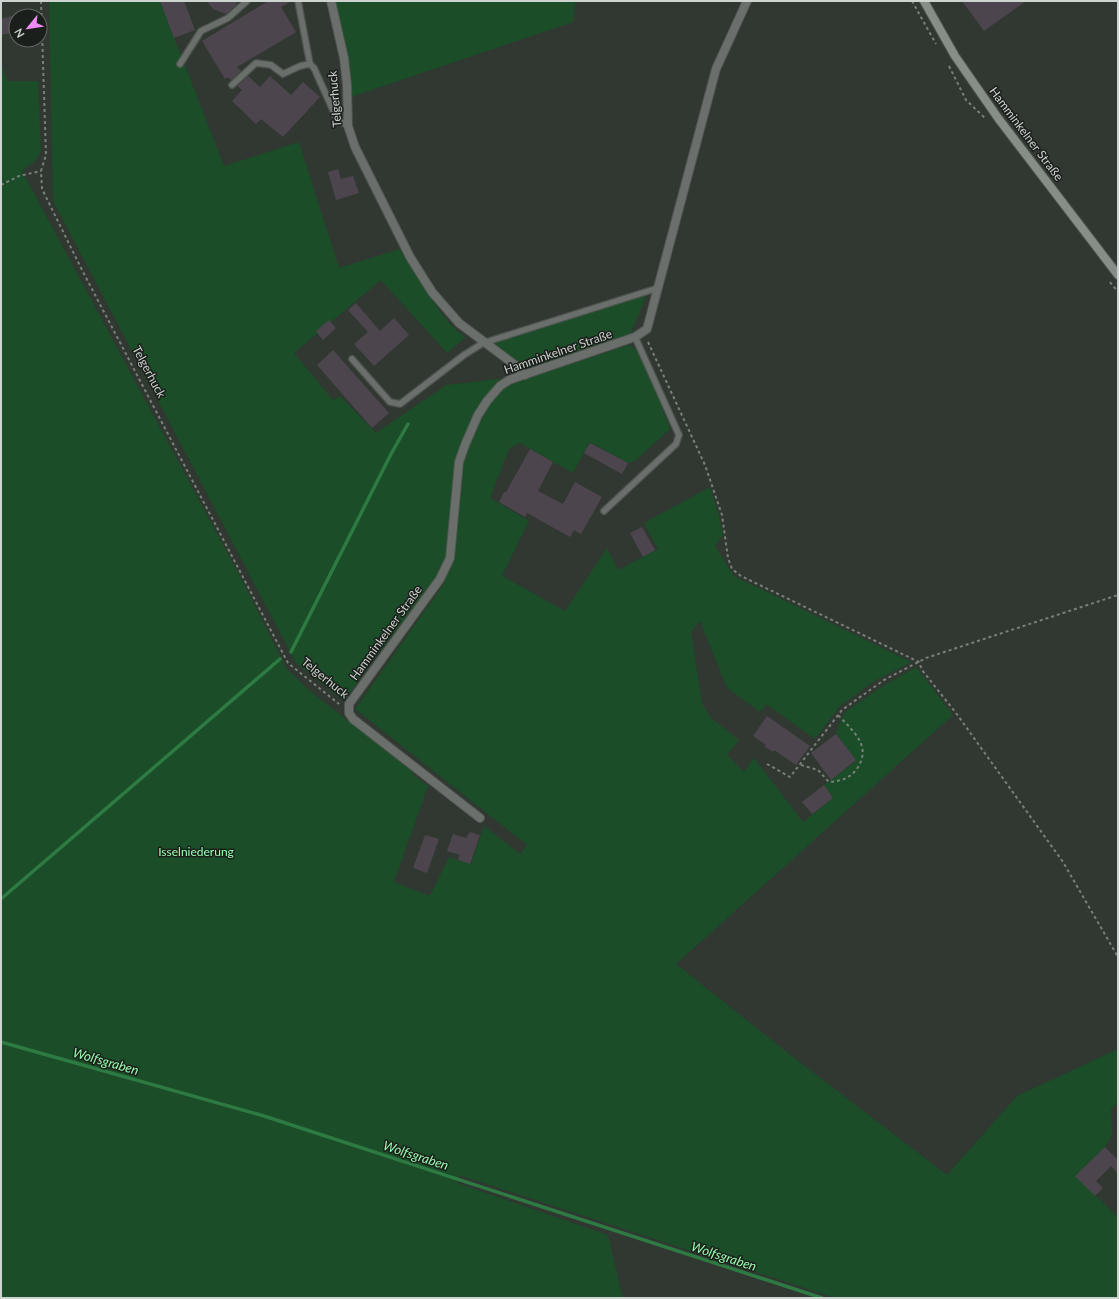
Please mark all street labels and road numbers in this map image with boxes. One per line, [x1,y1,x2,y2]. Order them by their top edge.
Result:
street label: Telgerhuck [324,69,344,128]
street label: Hamminkelner Straße [986,84,1067,184]
street label: Hamminkelner Straße [502,326,614,377]
street label: Telgerhuck [129,343,170,401]
street label: Hamminkelner Straße [346,582,425,683]
street label: Telgerhuck [299,654,353,702]

